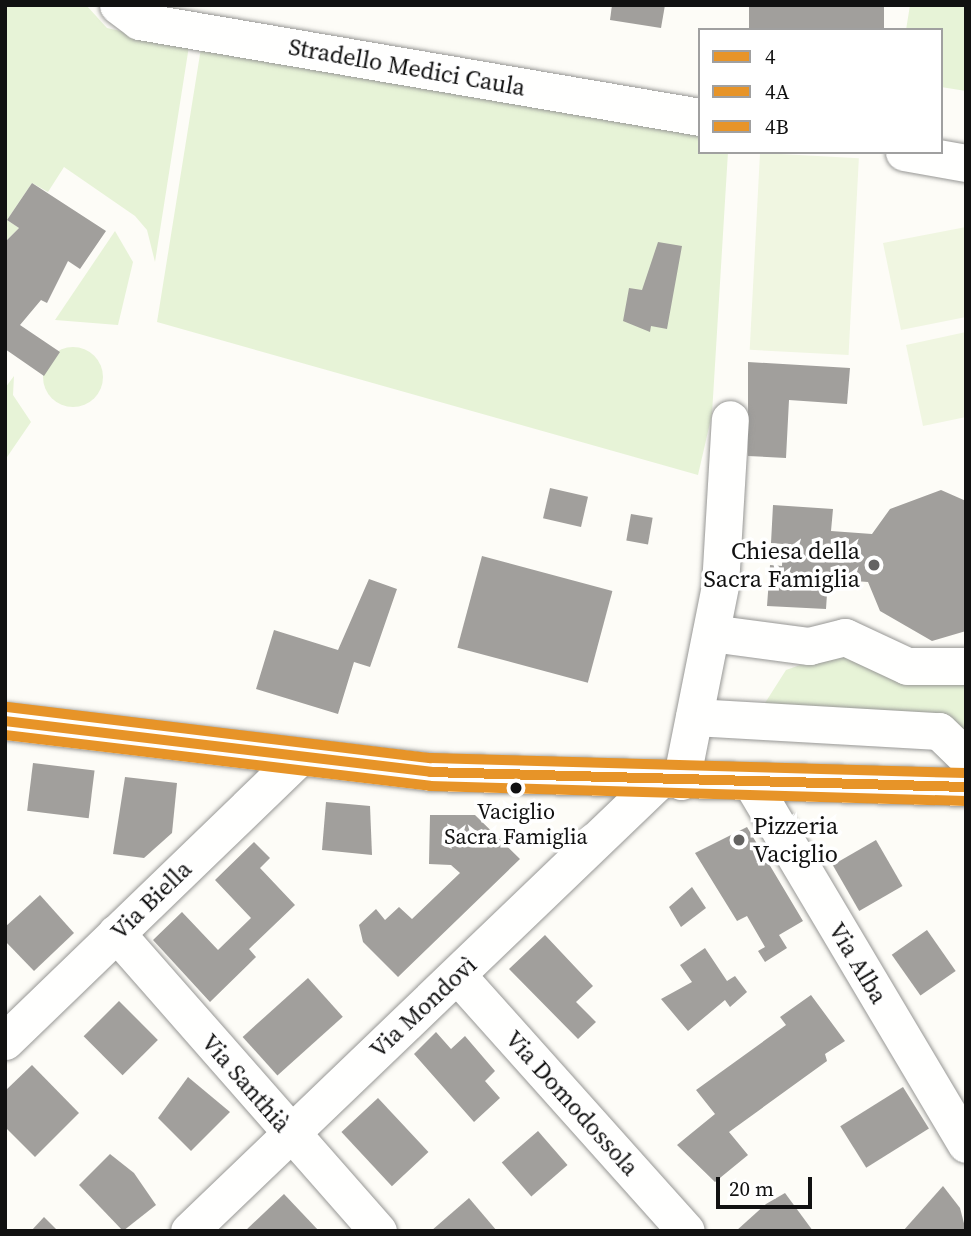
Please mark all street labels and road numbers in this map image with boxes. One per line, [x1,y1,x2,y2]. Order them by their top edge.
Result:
street label: Stradello Medici Caula [286,32,528,102]
street label: Via Biella [105,855,197,945]
street label: Via Alba [823,917,893,1009]
street label: Via Mondovì [364,950,482,1064]
street label: Via Domodossola [499,1025,645,1181]
street label: Via Santhià [196,1028,296,1138]

